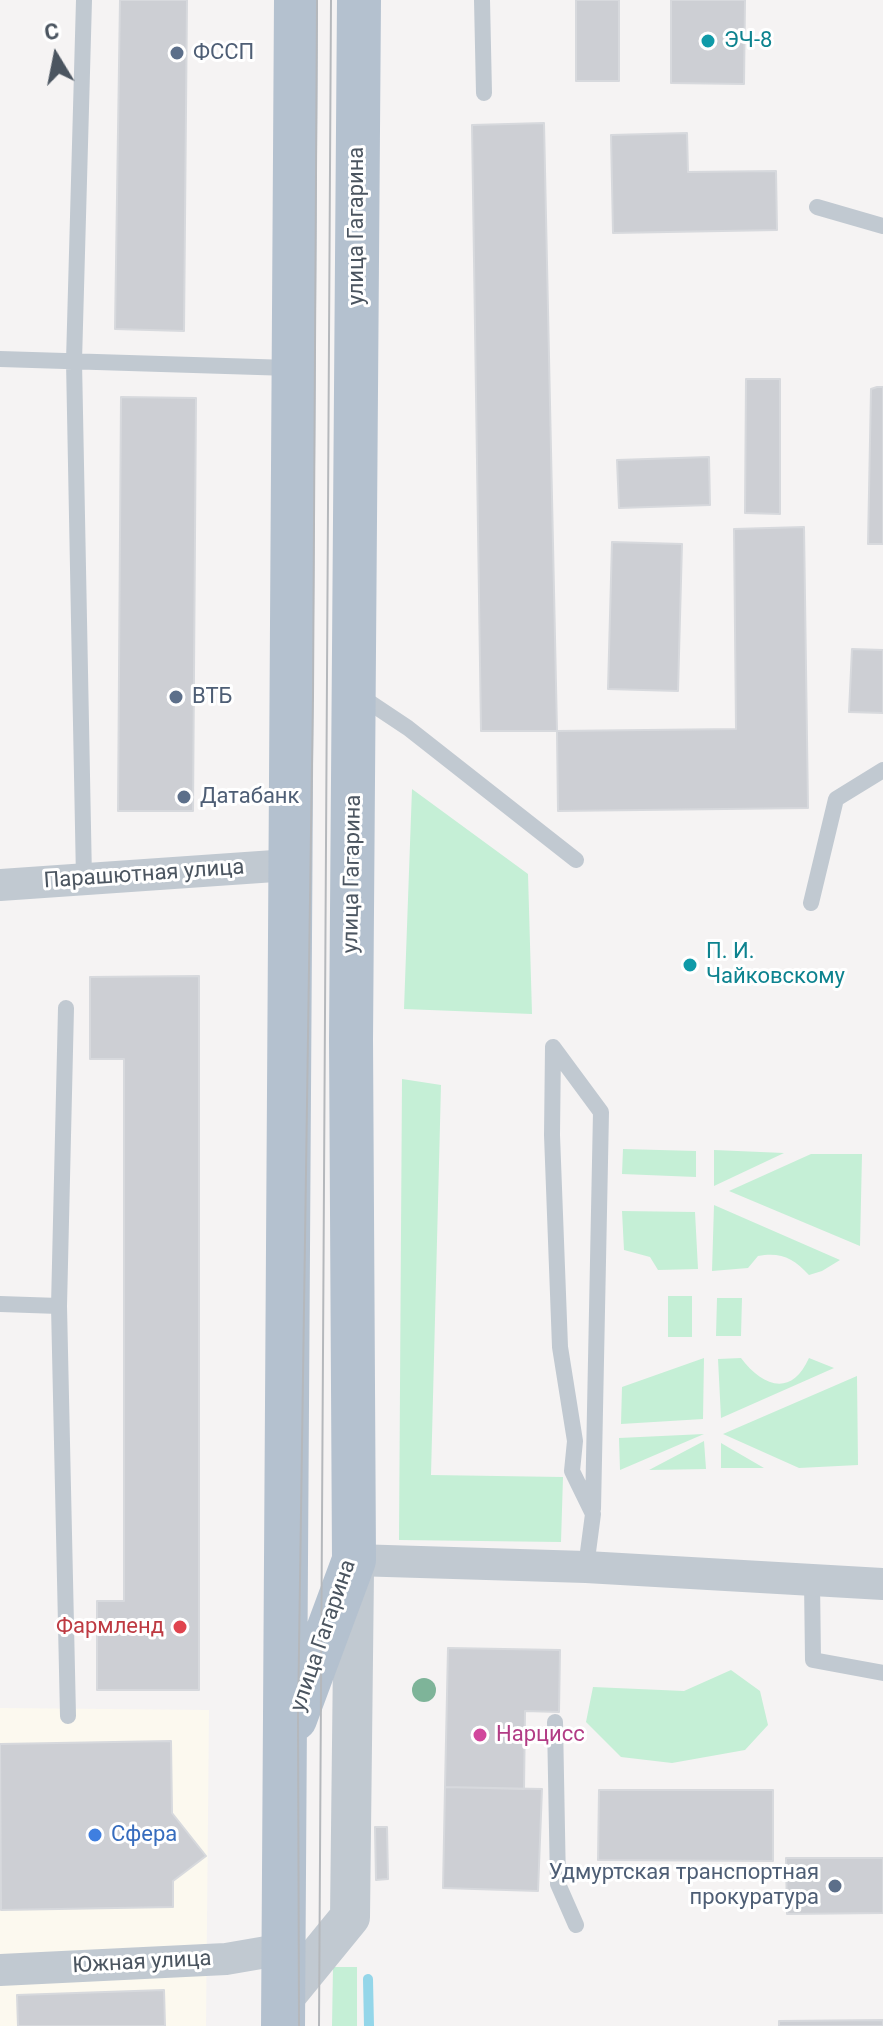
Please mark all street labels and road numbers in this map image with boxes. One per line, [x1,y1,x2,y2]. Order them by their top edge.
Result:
street label: улица Гагарина [344,147,370,305]
street label: улица Гагарина [338,794,368,954]
street label: Парашютная улица [43,855,245,895]
street label: улица Гагарина [286,1557,362,1715]
street label: Южная улица [72,1946,212,1980]

